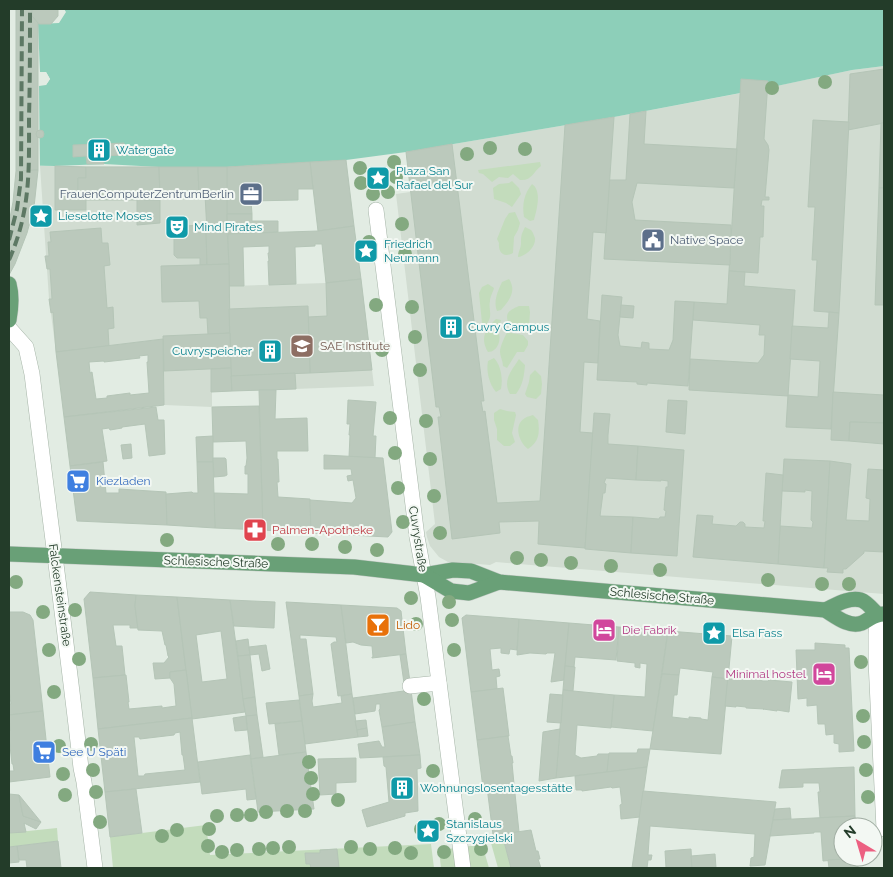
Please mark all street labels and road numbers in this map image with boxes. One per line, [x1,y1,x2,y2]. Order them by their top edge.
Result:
street label: Cuvrystraße [406,505,430,573]
street label: Falckensteinstraße [46,543,74,647]
street label: Schlesische Straße [163,553,269,571]
street label: Schlesische Straße [609,584,715,608]

